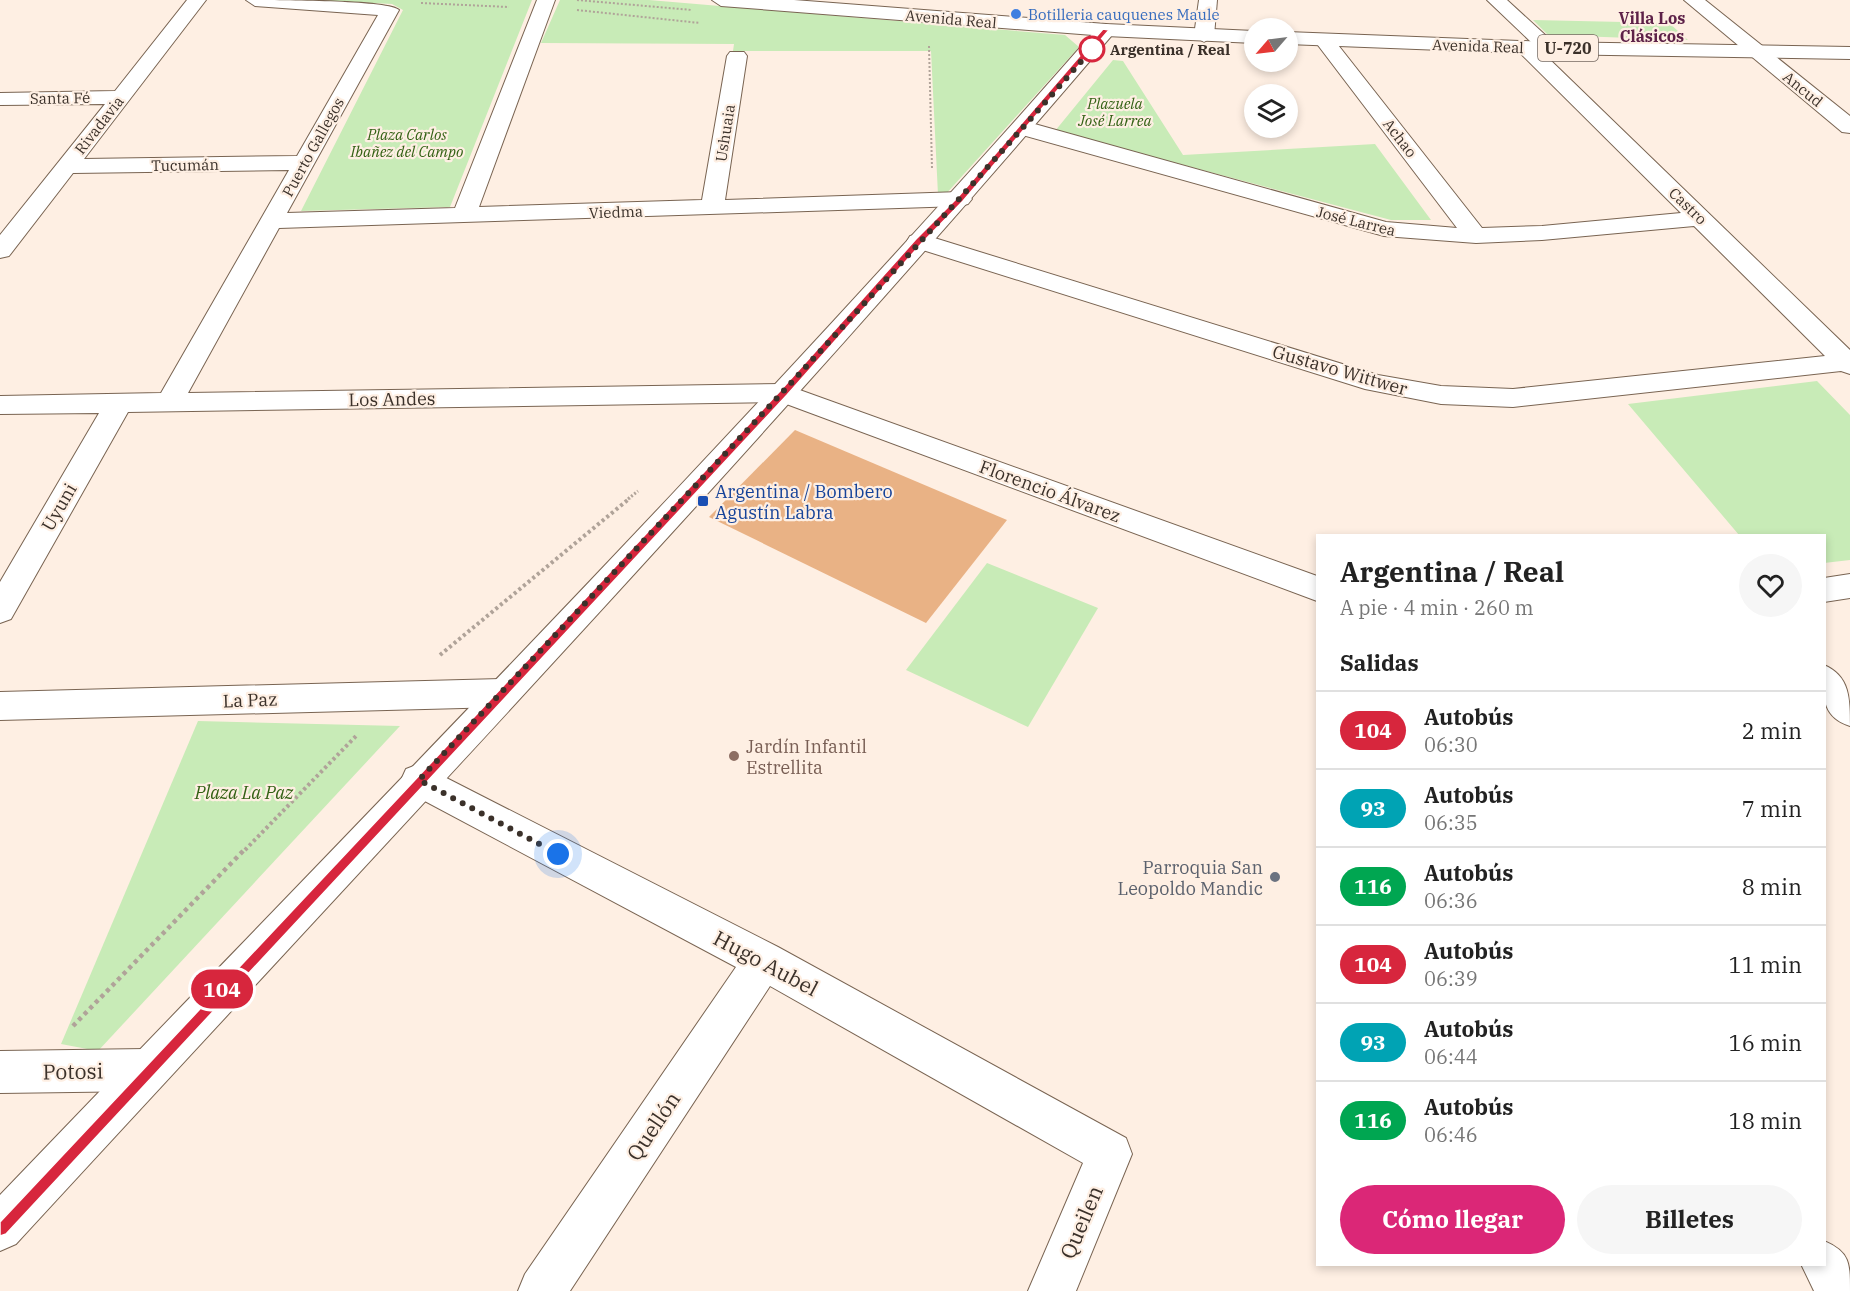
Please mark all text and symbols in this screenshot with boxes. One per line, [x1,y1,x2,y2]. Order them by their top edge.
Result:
place label: Botilleria cauquenes Maule [1028,5,1219,24]
street label: Avenida Real [905,6,997,32]
marker: Botilleria cauquenes Maule [1009,7,1023,21]
district label: Villa Los Clásicos [1619,8,1685,46]
north arrow [1244,18,1298,72]
map controls [1244,18,1298,138]
street label: Avenida Real [1432,35,1524,57]
road number: U-720 [1538,35,1598,61]
marker: Argentina / Real [1079,36,1105,62]
place label: Argentina / Real [1110,40,1230,59]
street label: Ancud [1779,67,1827,111]
button: layers [1244,84,1298,138]
street label: Santa Fé [30,88,90,108]
street label: Rivadavia [70,92,128,158]
street label: Puerto Gallegos [278,94,348,200]
park label: Plazuela José Larrea [1077,94,1153,130]
street label: Ushuaia [711,103,739,163]
street label: Achao [1379,115,1421,161]
park label: Plaza Carlos Ibañez del Campo [350,125,463,161]
street label: Tucumán [151,155,219,175]
street label: Castro [1665,183,1711,229]
street label: Viedma [589,202,643,222]
street label: José Larrea [1315,202,1397,240]
street label: Gustavo Wittwer [1270,340,1410,400]
street label: Los Andes [348,387,436,411]
street label: Florencio Álvarez [976,455,1124,527]
street label: Uyuni [36,479,82,535]
place label: Argentina / Bombero Agustín Labra [715,480,893,524]
marker: Argentina / Bombero Agustín Labra [696,494,710,508]
text: Argentina / Real [1340,553,1564,590]
button: heart [1739,554,1802,617]
text: A pie · 4 min · 260 m [1340,594,1534,621]
text: Salidas [1340,648,1419,677]
street label: La Paz [222,688,278,712]
text: Autobús [1424,702,1513,731]
text: 104 [1354,716,1392,744]
text: 2 min [1742,716,1802,745]
text: 06:30 [1424,731,1478,758]
place label: Jardín Infantil Estrellita [746,735,867,779]
marker: Jardín Infantil Estrellita [727,749,741,763]
text: Autobús [1424,780,1513,809]
park label: Plaza La Paz [194,781,294,804]
text: 93 [1360,794,1386,822]
text: 7 min [1742,794,1802,823]
text: 06:35 [1424,809,1478,836]
your location [543,839,573,869]
place label: Parroquia San Leopoldo Mandic [1118,856,1263,900]
text: Autobús [1424,858,1513,887]
marker: Parroquia San Leopoldo Mandic [1268,870,1282,884]
text: 116 [1354,872,1392,900]
text: 8 min [1742,872,1802,901]
text: 06:36 [1424,887,1478,914]
street label: Hugo Aubel [709,924,823,1002]
text: Autobús [1424,936,1513,965]
text: 104 [1354,950,1392,978]
text: 11 min [1729,950,1802,979]
text: 06:39 [1424,965,1478,992]
line badge: 104 [188,970,256,1008]
text: 104 [203,975,241,1003]
text: Autobús [1424,1014,1513,1043]
text: 93 [1360,1028,1386,1056]
text: 16 min [1729,1028,1802,1057]
text: 06:44 [1424,1043,1478,1070]
street label: Potosi [42,1056,104,1086]
street label: Quellón [620,1086,686,1166]
text: Autobús [1424,1092,1513,1121]
text: 116 [1354,1106,1392,1134]
text: 18 min [1729,1106,1802,1135]
text: 06:46 [1424,1121,1478,1148]
street label: Queilen [1053,1181,1109,1263]
button: Cómo llegar [1340,1185,1565,1254]
button: Billetes [1577,1185,1802,1254]

